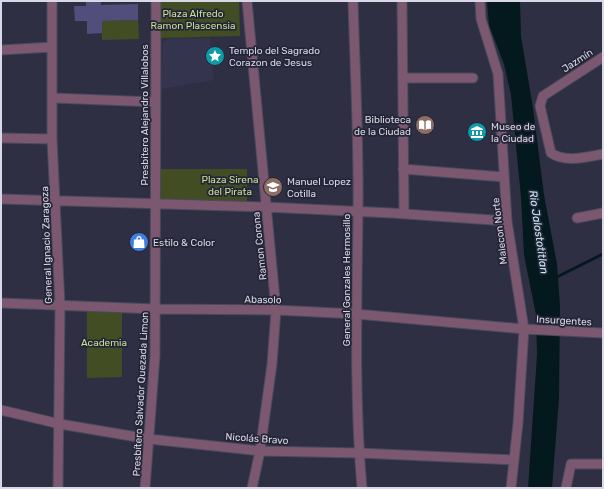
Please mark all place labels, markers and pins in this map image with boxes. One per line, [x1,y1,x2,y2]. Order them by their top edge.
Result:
place icon: Templo del Sagrado Corazon de Jesus [204,45,226,67]
place label: Templo del Sagrado Corazon de Jesus [229,45,320,69]
place label: Biblioteca de la Ciudad [354,114,411,138]
library icon: Biblioteca de la Ciudad [414,114,436,136]
museum icon: Museo de la Ciudad [466,121,488,143]
place label: Museo de la Ciudad [491,121,536,145]
school or university icon: Manuel Lopez Cotilla [262,176,284,198]
place label: Manuel Lopez Cotilla [287,176,351,200]
shop icon: Estilo & Color [128,231,150,253]
place label: Estilo & Color [153,237,215,249]

